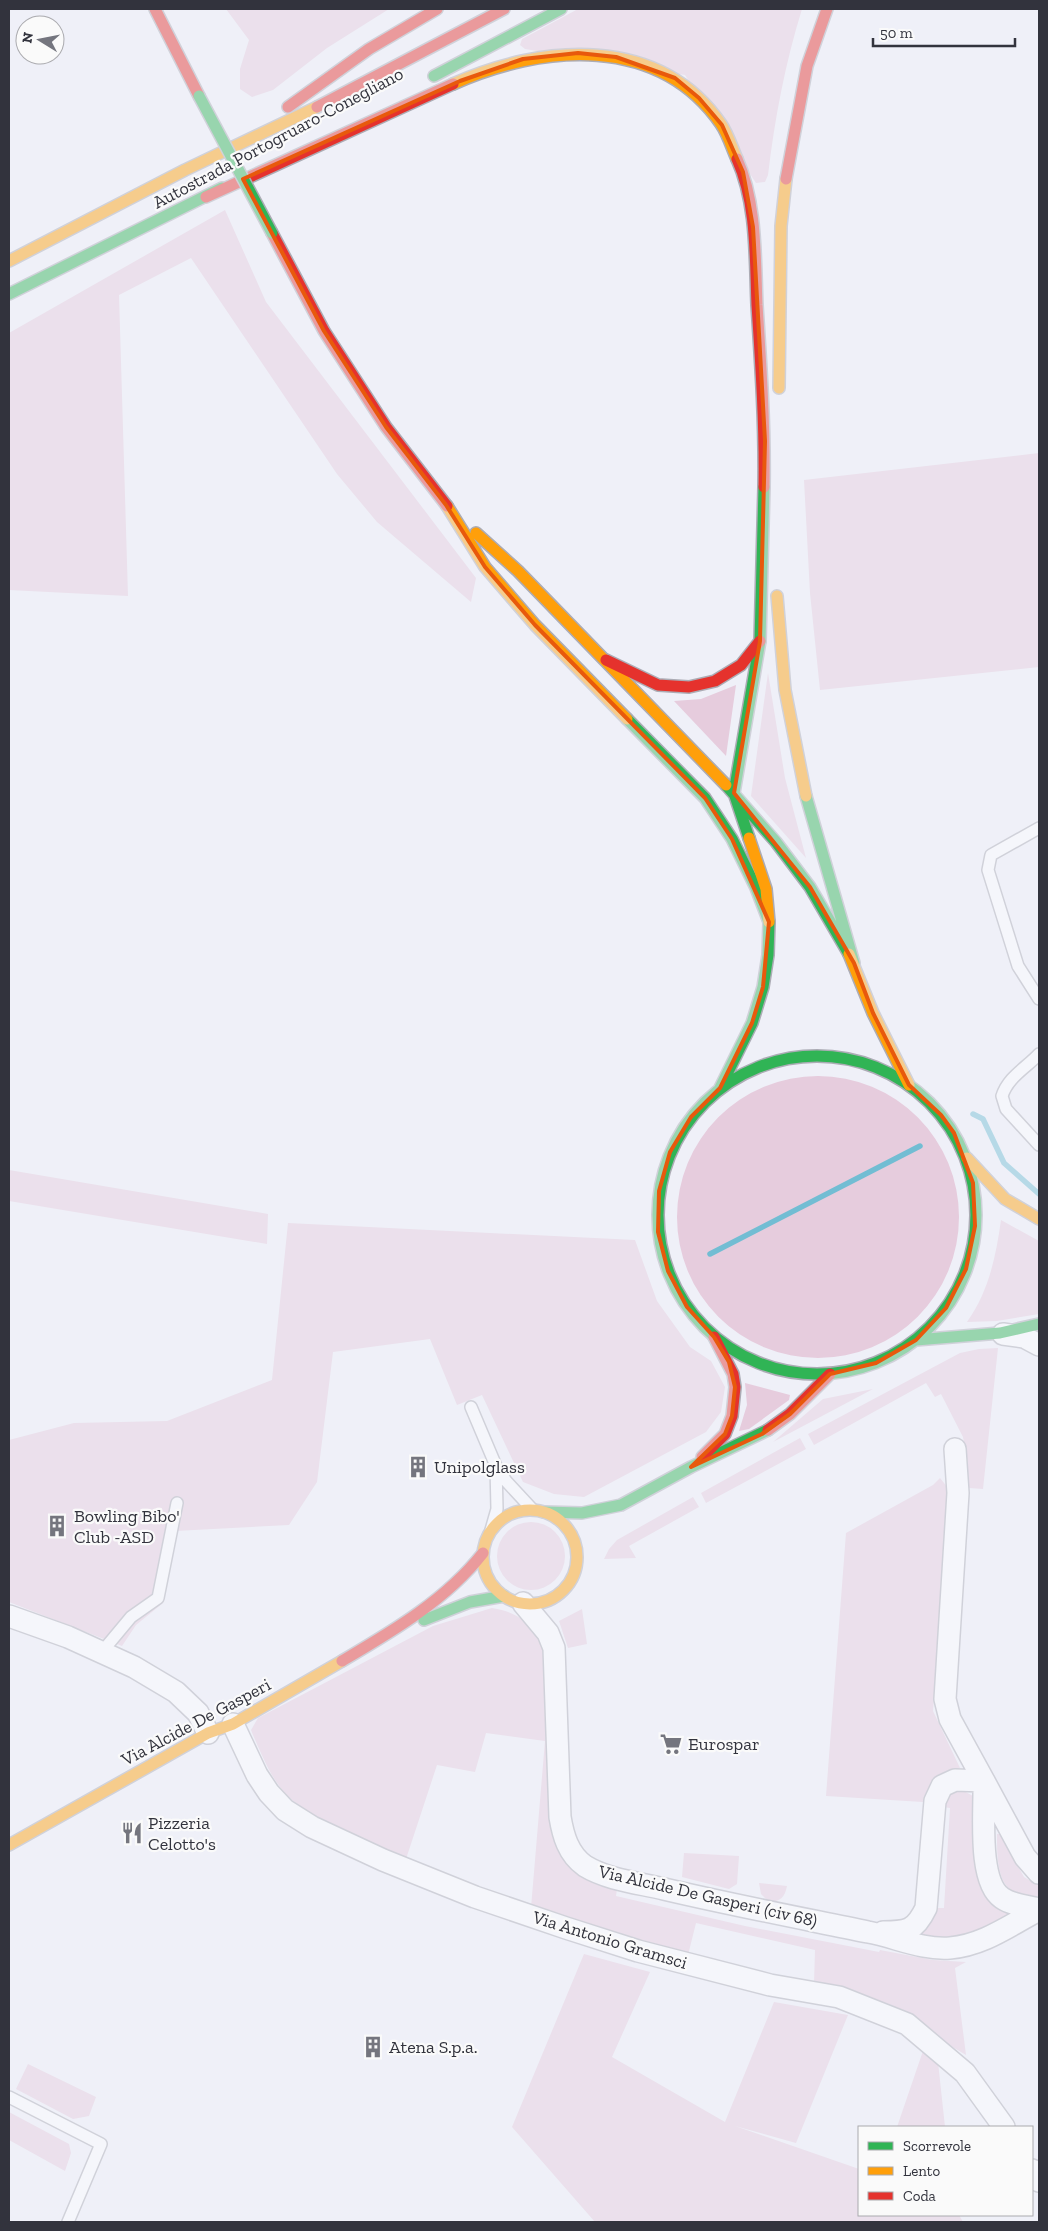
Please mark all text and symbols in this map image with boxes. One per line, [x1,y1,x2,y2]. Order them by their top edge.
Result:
north arrow [15,15,65,65]
scale bar [873,15,1016,47]
text: 50 m [880,24,913,42]
text: N [18,31,37,45]
street label: Autostrada Portogruaro-Conegliano [149,62,407,214]
building icon: Unipolglass [405,1454,431,1480]
place label: Unipolglass [434,1456,525,1478]
place label: Bowling Bibo' Club -ASD [74,1505,180,1548]
building icon: Bowling Bibo' Club -ASD [44,1513,70,1539]
street label: Via Alcide De Gasperi [117,1673,274,1771]
supermarket icon: Eurospar [658,1731,684,1757]
place label: Eurospar [688,1733,760,1755]
place label: Pizzeria Celotto's [148,1812,216,1855]
restaurant icon: Pizzeria Celotto's [119,1820,145,1846]
street label: Via Alcide De Gasperi (civ 68) [595,1860,820,1932]
street label: Via Antonio Gramsci [529,1906,690,1974]
building icon: Atena S.p.a. [360,2034,386,2060]
place label: Atena S.p.a. [389,2036,478,2058]
legend [858,2126,1033,2216]
text: Scorrevole [903,2137,971,2155]
text: Lento [903,2162,940,2180]
text: Coda [903,2187,936,2205]

